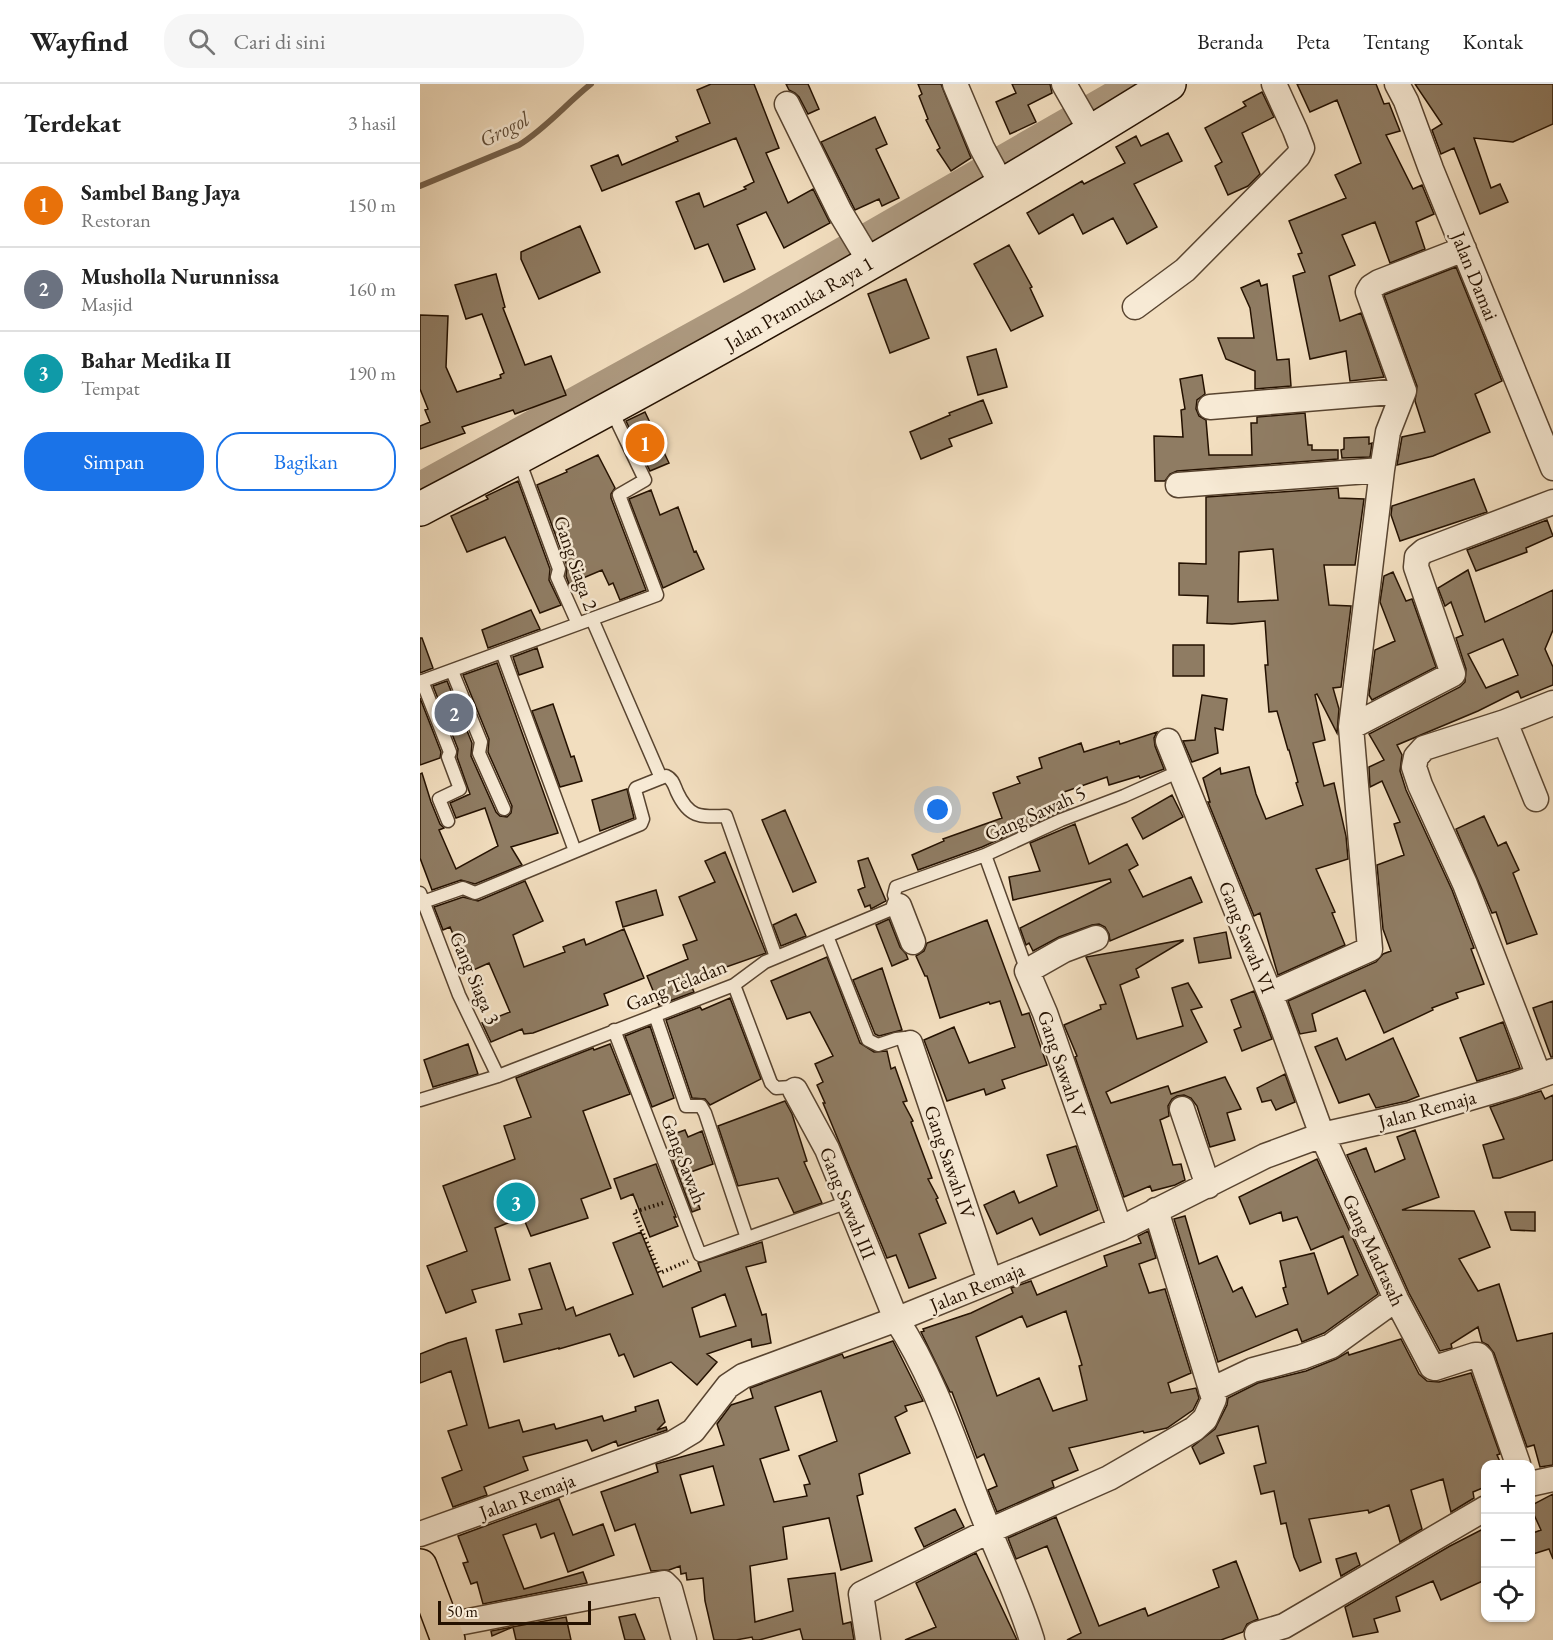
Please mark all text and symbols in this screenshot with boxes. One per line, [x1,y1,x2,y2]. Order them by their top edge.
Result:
search box [164,14,584,68]
text: Wayfind [30,23,128,59]
icon: search [185,25,218,58]
text: Cari di sini [233,27,325,56]
text: Beranda [1197,28,1263,55]
text: Peta [1296,28,1330,55]
text: Tentang [1363,28,1429,55]
text: Kontak [1462,28,1523,55]
water label: Grogol [474,105,534,153]
text: Terdekat [24,106,121,140]
text: 3 hasil [348,110,396,136]
text: Sambel Bang Jaya [81,178,240,207]
text: 1 [38,192,49,218]
text: 150 m [348,192,396,218]
text: Restoran [81,207,151,233]
street label: Jalan Damai [1445,226,1505,324]
street label: Jalan Pramuka Raya 1 [718,250,878,357]
text: Musholla Nurunnissa [81,262,279,291]
text: 2 [38,276,49,302]
text: 160 m [348,276,396,302]
text: Masjid [81,291,133,317]
text: Bahar Medika II [81,346,231,375]
text: 3 [38,360,49,386]
text: 190 m [348,360,396,386]
text: Tempat [81,375,140,401]
pin: 1 [626,420,664,466]
button: Simpan [24,432,204,491]
button: Bagikan [216,432,396,491]
street label: Gang Siaga 2 [548,512,604,614]
pin: 2 [435,690,474,736]
street label: Gang Sawah 5 [980,779,1090,847]
your location [923,795,952,824]
street label: Gang Sawah VI [1213,877,1281,997]
street label: Gang Siaga 3 [444,928,506,1028]
street label: Gang Teladan [622,953,731,1017]
street label: Gang Sawah V [1032,1007,1093,1122]
street label: Jalan Remaja [1373,1083,1479,1135]
street label: Gang Sawah IV [918,1102,982,1223]
street label: Gang Sawah [655,1110,713,1208]
street label: Gang Sawah III [814,1143,882,1263]
pin: 3 [496,1180,536,1224]
street label: Gang Madrasah [1337,1190,1411,1310]
street label: Jalan Remaja [924,1256,1028,1319]
map controls [1481,1460,1535,1622]
button: + [1481,1460,1535,1514]
street label: Jalan Remaja [474,1467,578,1526]
button: − [1481,1514,1535,1568]
button: locate [1481,1568,1535,1622]
scale bar [438,1598,591,1626]
text: 50 m [447,1601,478,1622]

